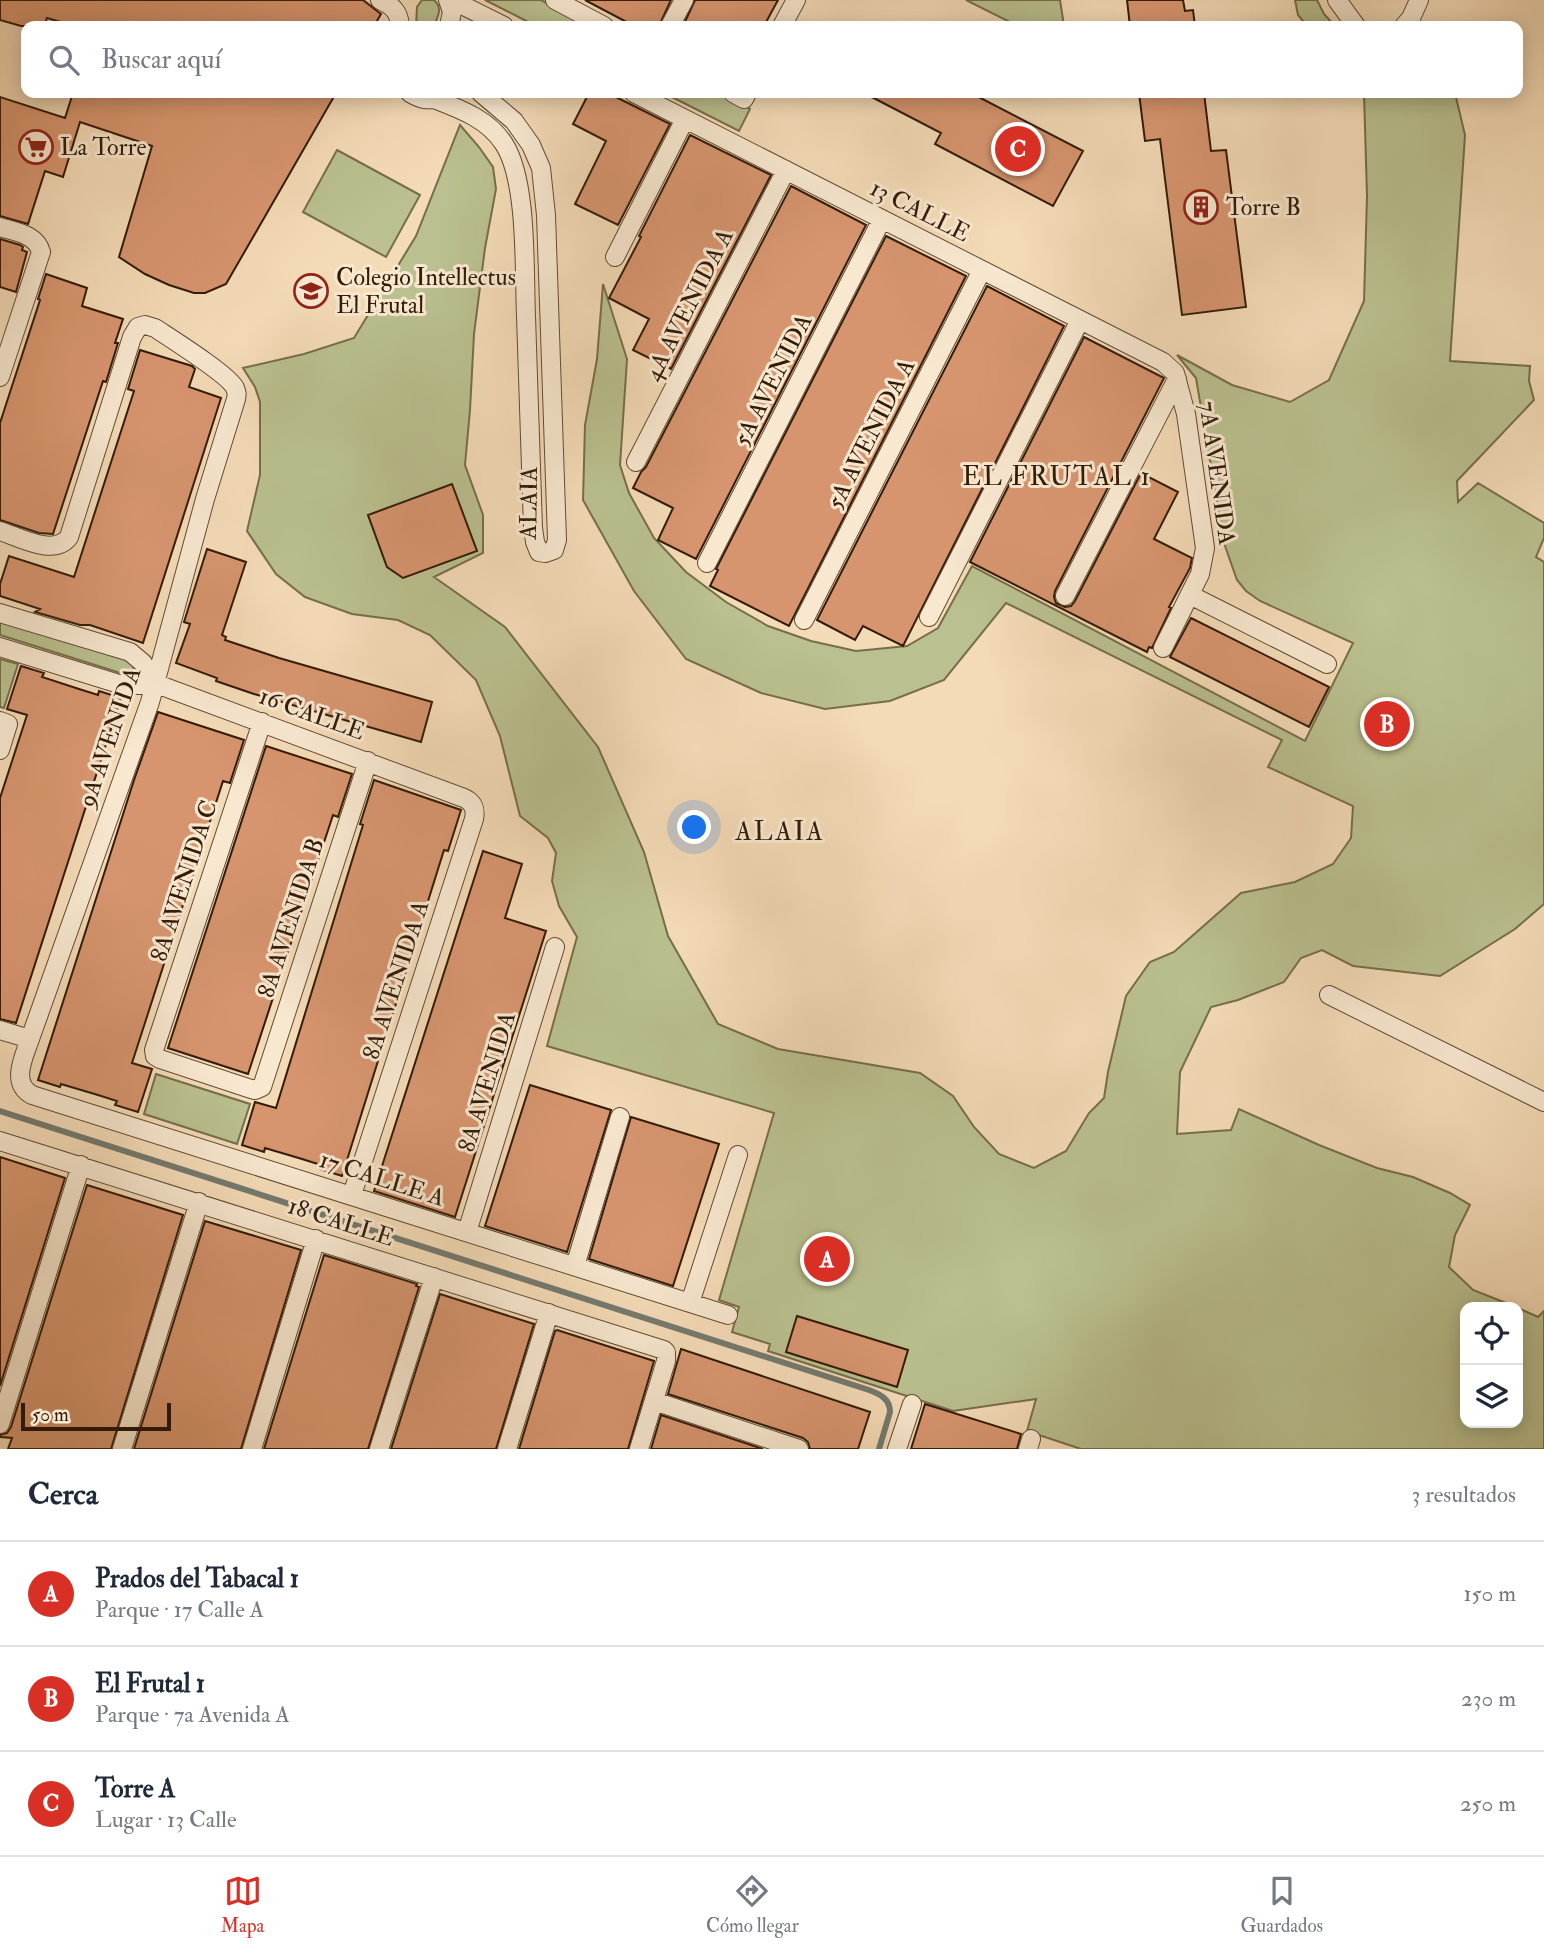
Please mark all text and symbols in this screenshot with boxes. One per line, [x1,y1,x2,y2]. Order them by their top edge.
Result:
search box [21,21,1523,98]
icon: search [45,41,83,79]
text: Buscar aquí [101,44,221,76]
pin: C [995,123,1041,175]
supermarket icon: La Torre [17,128,55,166]
place label: La Torre [60,132,146,163]
street label: 13 CALLE [865,173,975,249]
building icon: Torre B [1182,188,1220,226]
place label: Torre B [1226,192,1301,223]
street label: 4A AVENIDA A [637,223,741,387]
place label: Colegio Intellectus El Frutal [336,262,516,321]
school or university icon: Colegio Intellectus El Frutal [292,272,330,310]
street label: 5A AVENIDA [726,309,820,451]
street label: 5A AVENIDA A [820,354,922,514]
street label: 7A AVENIDA [1192,399,1242,547]
district label: EL FRUTAL 1 [962,461,1152,493]
street label: ALAIA [513,466,545,541]
street label: 9A AVENIDA [71,663,148,813]
street label: 16 CALLE [255,681,369,747]
pin: B [1364,698,1410,750]
street label: 8A AVENIDA C [143,796,225,966]
your location [677,810,711,844]
district label: ALAIA [734,816,825,848]
street label: 8A AVENIDA B [251,834,331,1002]
street label: 8A AVENIDA A [356,897,436,1063]
street label: 8A AVENIDA [451,1008,523,1156]
street label: 17 CALLE A [315,1144,449,1214]
street label: 18 CALLE [284,1190,398,1254]
pin: A [804,1233,850,1285]
map controls [1460,1302,1523,1428]
button: locate [1460,1302,1523,1365]
button: layers [1460,1365,1523,1428]
scale bar [21,1400,172,1432]
text: 50 m [32,1403,69,1427]
text: Cerca [28,1476,98,1513]
text: 3 resultados [1412,1480,1516,1509]
text: Prados del Tabacal 1 [95,1563,299,1595]
text: A [44,1579,58,1608]
text: 150 m [1463,1579,1516,1608]
text: Parque · 17 Calle A [95,1595,264,1624]
text: El Frutal 1 [95,1668,205,1700]
text: B [43,1684,59,1713]
text: 230 m [1461,1684,1516,1713]
text: Parque · 7a Avenida A [95,1700,290,1729]
text: Torre A [95,1773,176,1805]
text: C [43,1789,59,1818]
text: 250 m [1460,1789,1516,1818]
text: Lugar · 13 Calle [95,1805,237,1834]
tab: Mapa [221,1872,264,1938]
tab: Cómo llegar [706,1872,799,1938]
tab: Guardados [1240,1872,1323,1938]

